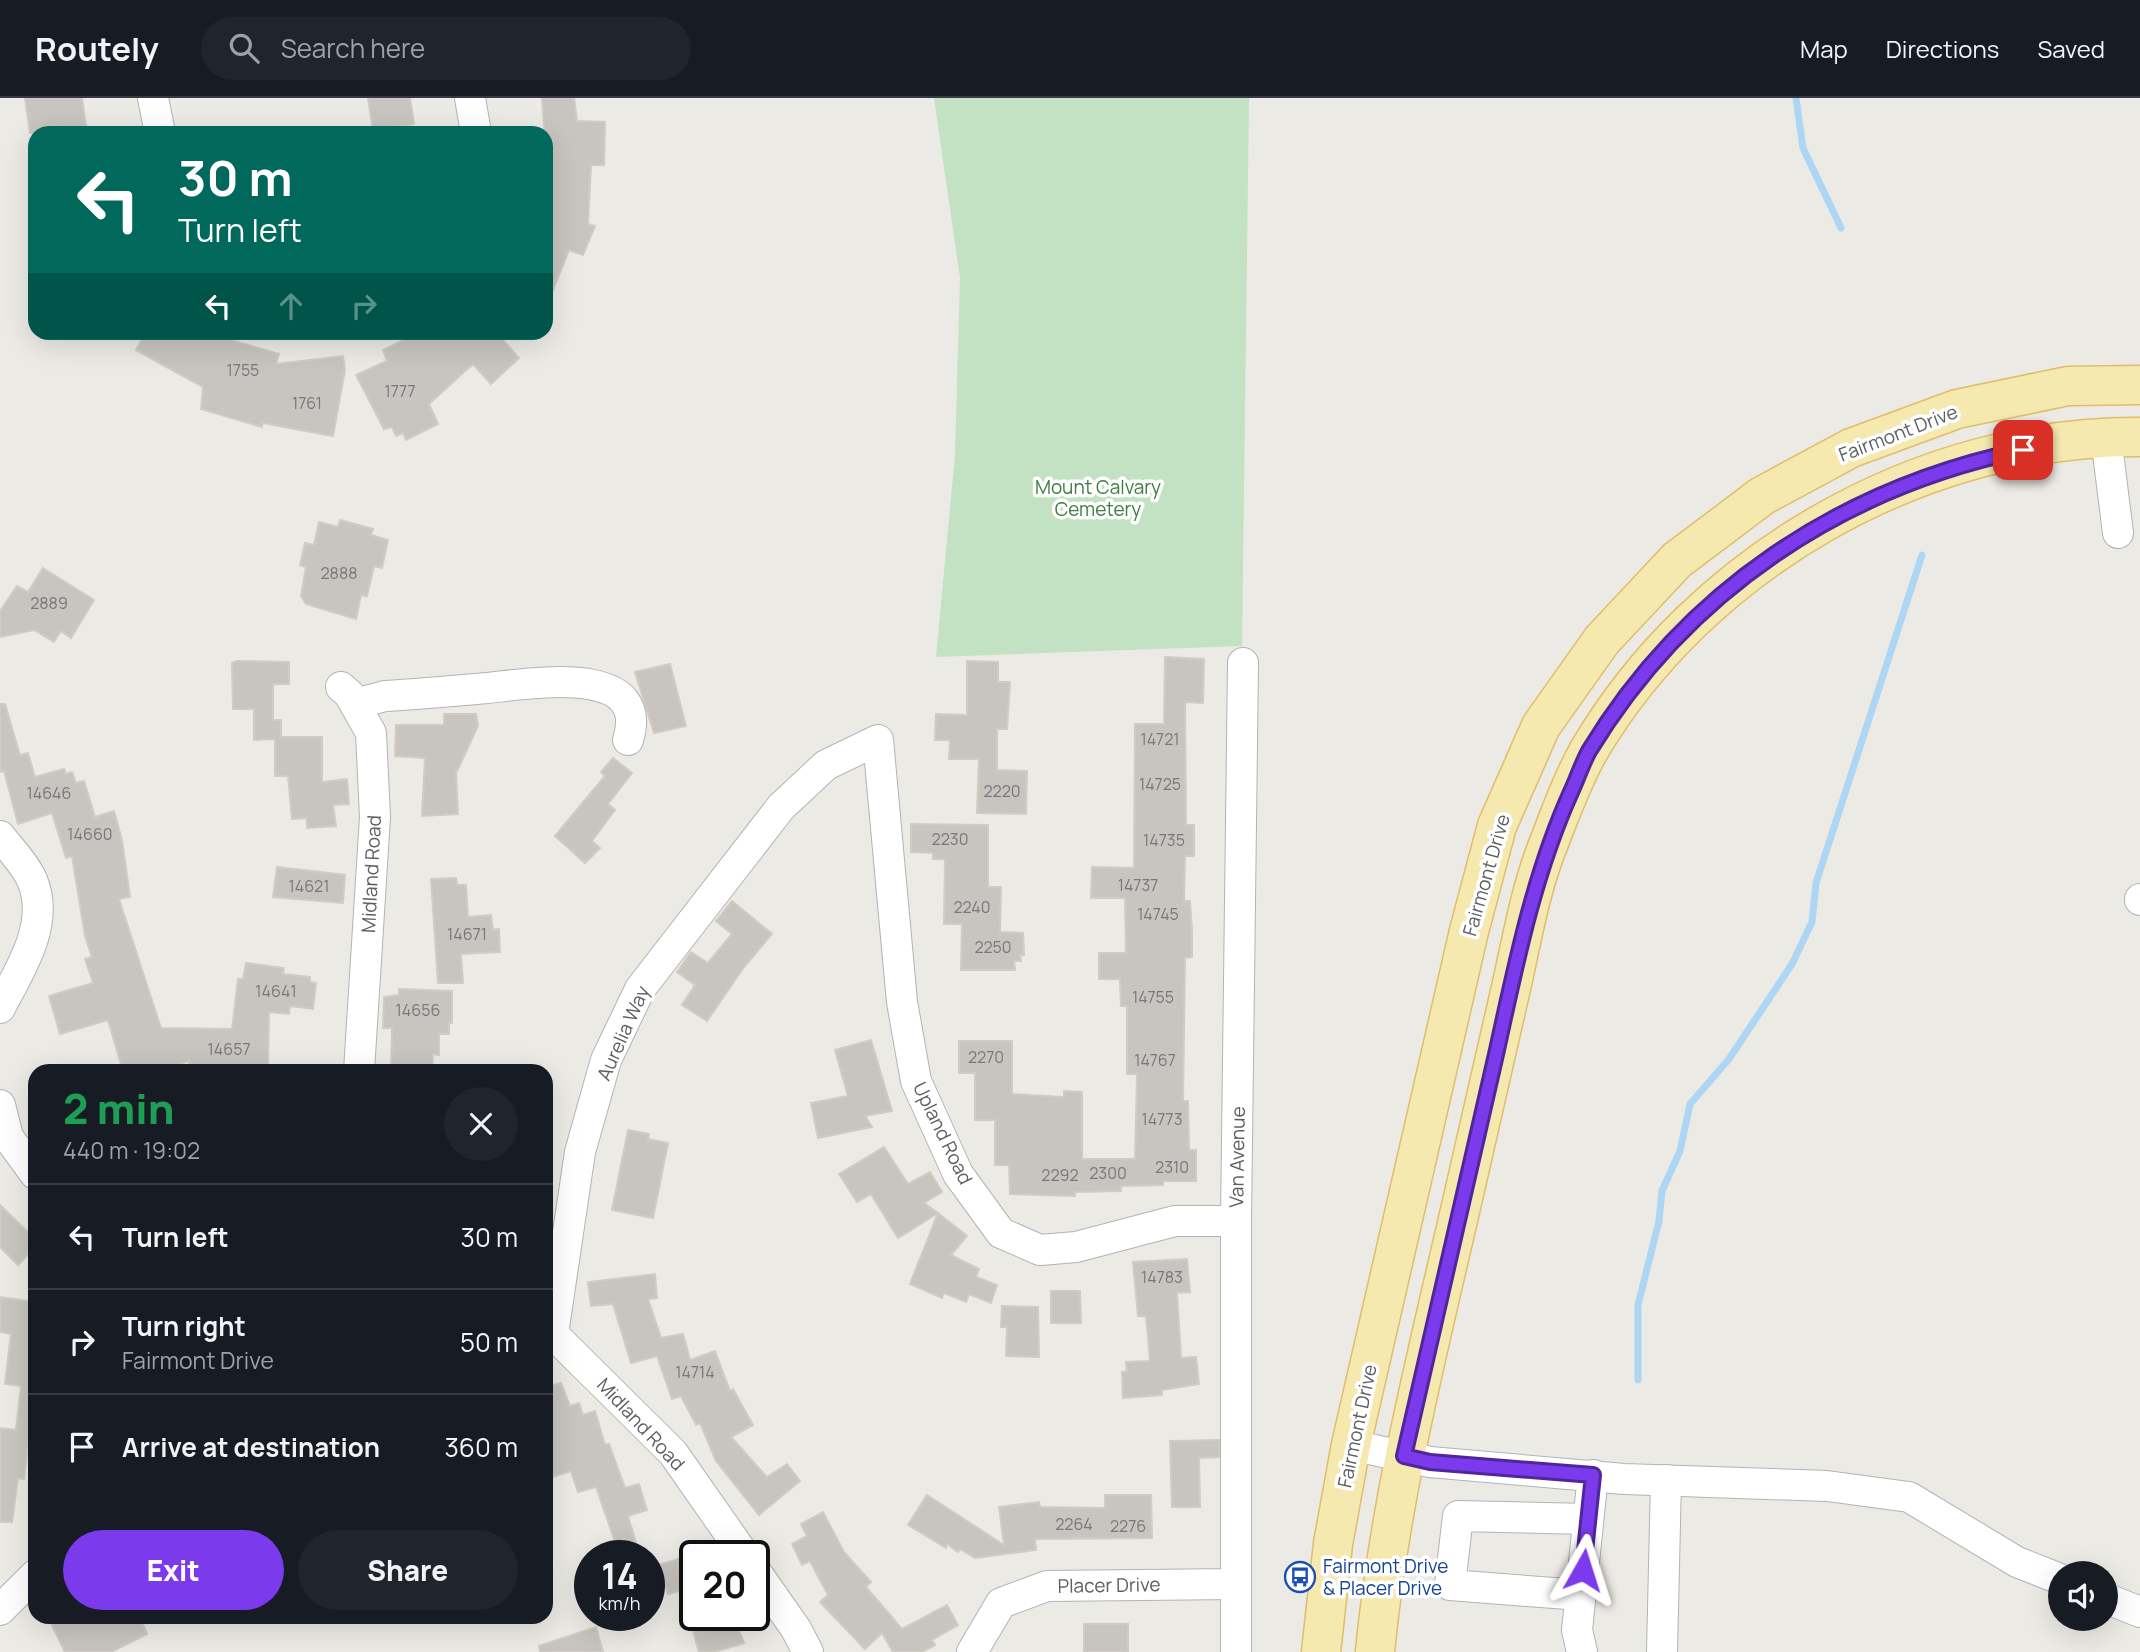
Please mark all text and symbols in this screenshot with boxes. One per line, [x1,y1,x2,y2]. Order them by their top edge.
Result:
search box [201,17,691,80]
text: Routely [35,26,159,71]
icon: search [225,29,263,67]
text: Search here [281,30,425,66]
text: Map [1800,32,1848,65]
text: Directions [1886,32,1999,65]
text: Saved [2037,32,2105,65]
text: 30 m [178,144,293,211]
icon: left [63,154,154,245]
text: Turn left [178,208,302,252]
icon: left [199,287,237,325]
icon: ahead [272,287,310,325]
icon: right [345,287,383,325]
house number: 1755 [227,359,259,381]
house number: 1777 [384,380,416,402]
house number: 1761 [292,392,322,414]
street label: Fairmont Drive [1835,398,1961,468]
pin [1993,420,2053,480]
icon: arrive [2004,431,2042,469]
park label: Mount Calvary Cemetery [1035,474,1161,522]
house number: 2888 [321,562,357,584]
house number: 2889 [30,592,68,614]
house number: 14721 [1140,728,1180,750]
house number: 14725 [1139,773,1181,795]
house number: 2220 [983,780,1021,802]
house number: 14646 [27,782,71,804]
street label: Fairmont Drive [1456,811,1516,939]
street label: Midland Road [355,814,387,934]
house number: 14660 [67,823,113,845]
house number: 2230 [932,828,968,850]
house number: 14735 [1143,829,1185,851]
house number: 14737 [1118,874,1158,896]
house number: 14621 [289,875,329,897]
house number: 2240 [953,896,991,918]
house number: 14745 [1137,903,1179,925]
house number: 14671 [447,923,487,945]
house number: 2250 [974,936,1012,958]
house number: 14641 [255,980,297,1002]
street label: Aurelia Way [591,981,655,1085]
house number: 14755 [1132,986,1174,1008]
house number: 14656 [396,999,440,1021]
house number: 14657 [208,1038,250,1060]
house number: 2270 [968,1046,1004,1068]
house number: 14767 [1134,1049,1176,1071]
street label: Upland Road [907,1077,979,1189]
text: 2 min [63,1079,174,1137]
button: close [444,1087,518,1161]
street label: Van Avenue [1223,1106,1251,1208]
house number: 14773 [1141,1108,1183,1130]
text: 440 m · 19:02 [63,1134,200,1166]
house number: 2310 [1155,1156,1189,1178]
house number: 2300 [1089,1162,1127,1184]
house number: 2292 [1041,1164,1079,1186]
icon: left [63,1218,101,1256]
text: Turn left [122,1219,229,1255]
text: 30 m [461,1219,518,1255]
house number: 14783 [1141,1266,1183,1288]
text: Turn right [122,1308,246,1344]
icon: right [63,1323,101,1361]
text: 50 m [460,1324,518,1360]
text: Fairmont Drive [122,1344,274,1376]
house number: 14714 [675,1361,715,1383]
street label: Fairmont Drive [1331,1362,1383,1490]
street label: Midland Road [591,1372,691,1476]
icon: arrive [63,1428,101,1466]
text: Arrive at destination [122,1429,380,1465]
text: 360 m [444,1429,518,1465]
house number: 2264 [1055,1513,1093,1535]
house number: 2276 [1110,1515,1146,1537]
button: Exit [63,1530,284,1610]
button: Share [298,1530,518,1610]
position arrow [1546,1533,1620,1607]
speed limit sign: 20 [679,1540,770,1631]
text: 14 [601,1552,638,1600]
place label: Fairmont Drive & Placer Drive [1323,1553,1448,1601]
bus stop icon: Fairmont Drive & Placer Drive [1283,1560,1317,1594]
map controls [2048,1561,2118,1631]
button: sound [2048,1561,2118,1631]
street label: Placer Drive [1057,1571,1161,1599]
text: km/h [599,1591,640,1615]

